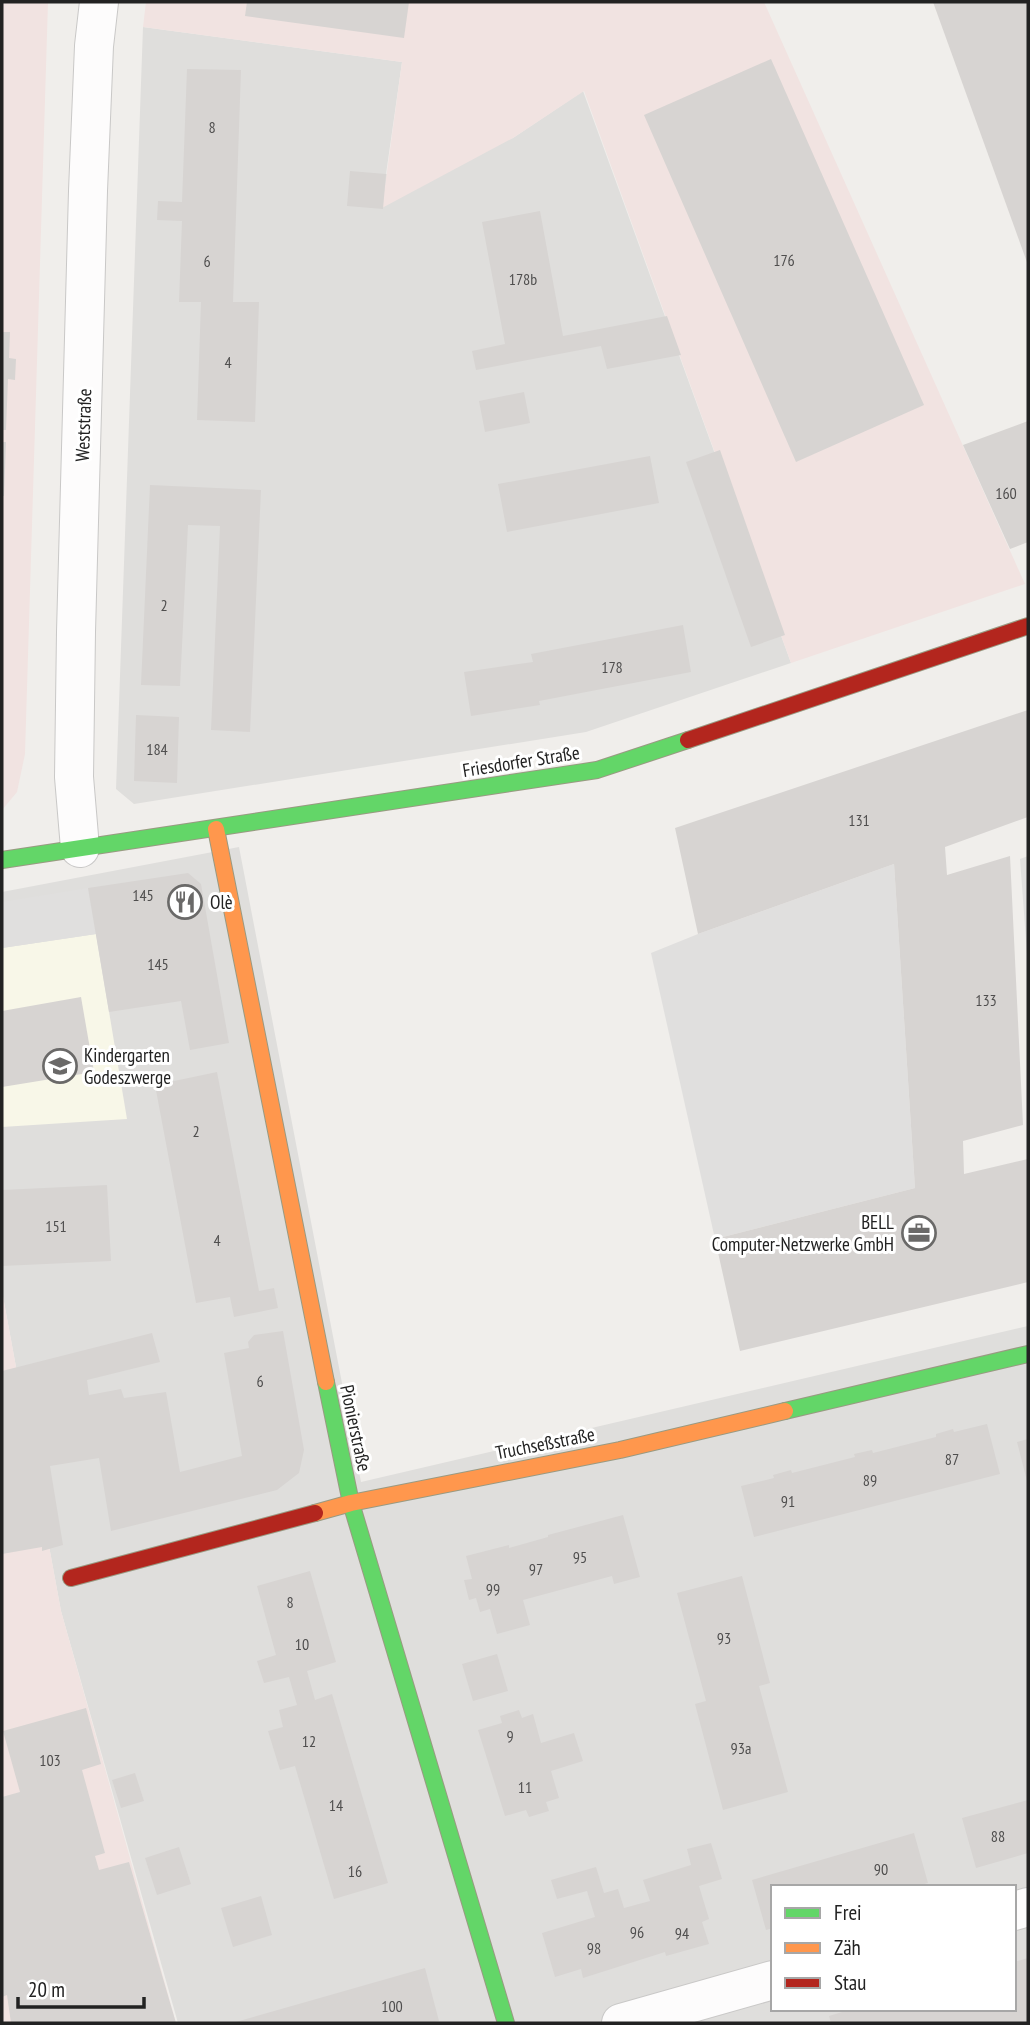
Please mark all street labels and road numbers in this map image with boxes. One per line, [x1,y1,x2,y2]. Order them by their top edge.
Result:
street label: Weststraße [70,388,96,462]
street label: Friesdorfer Straße [461,740,581,782]
street label: Pionierstraße [335,1382,377,1474]
street label: Truchseßstraße [493,1422,597,1464]

